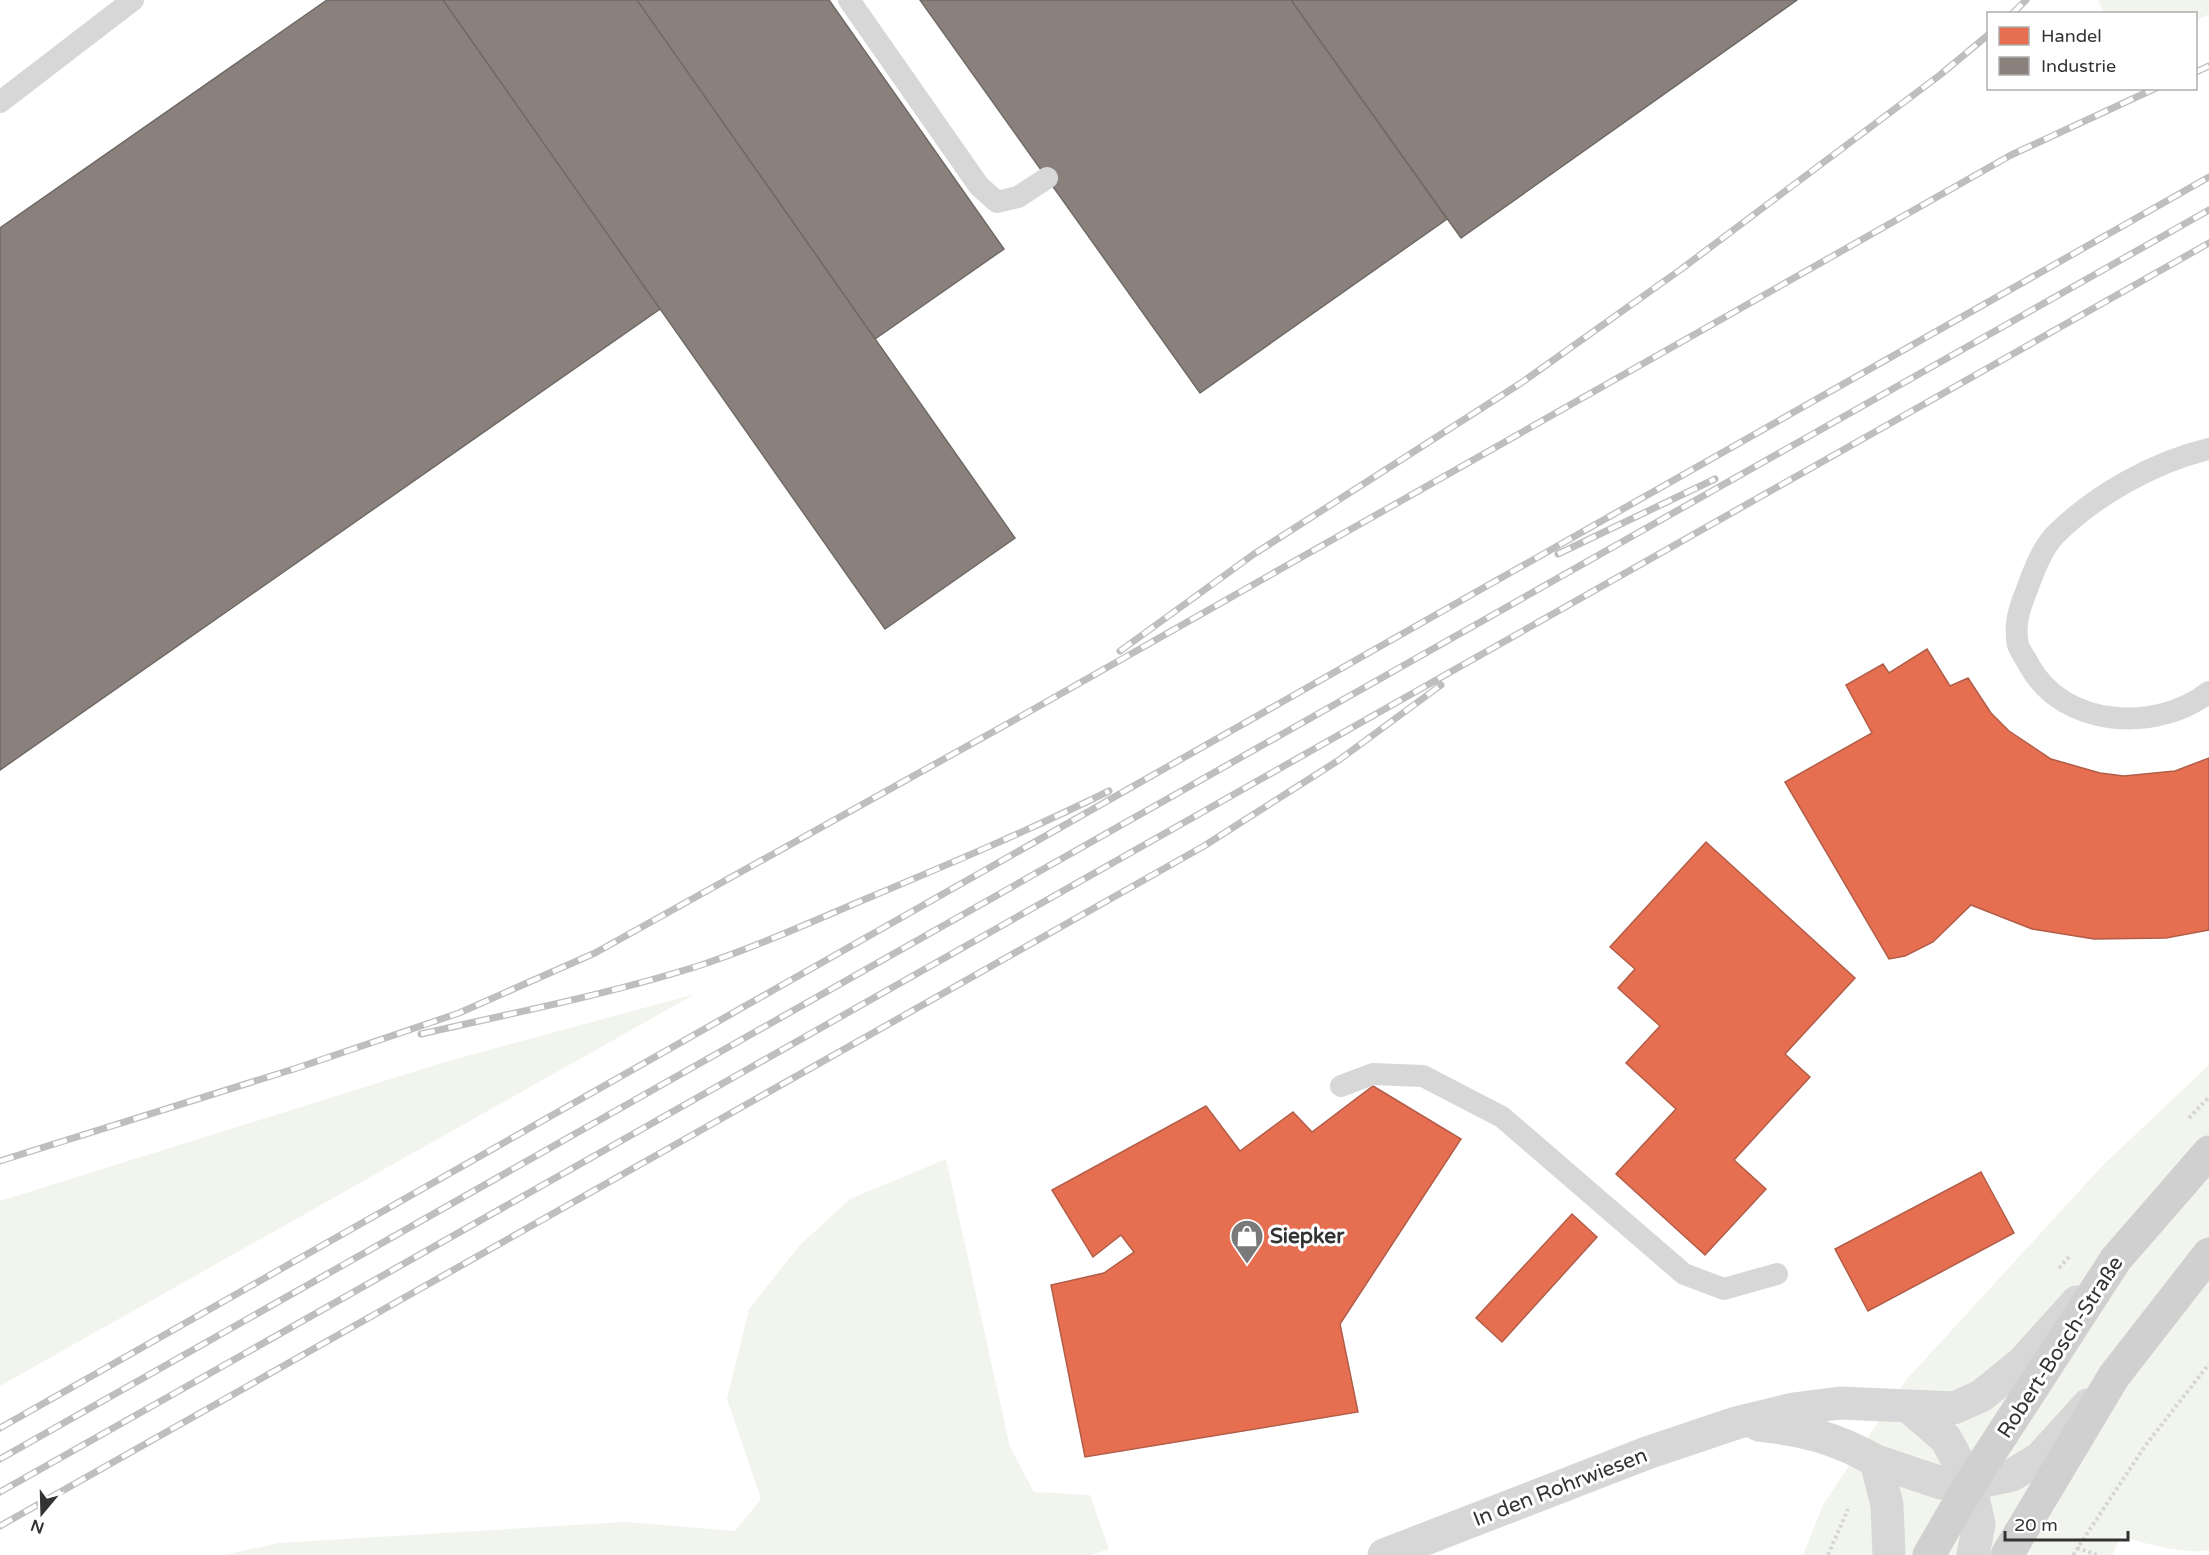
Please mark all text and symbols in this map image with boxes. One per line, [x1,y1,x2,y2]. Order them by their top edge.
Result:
legend [1987,12,2197,90]
text: Handel [2041,25,2102,47]
text: Industrie [2041,55,2116,77]
shop icon: Siepker [1229,1218,1265,1265]
place label: Siepker [1270,1224,1345,1249]
street label: Robert-Bosch-Straße [1992,1252,2129,1443]
street label: In den Rohrwiesen [1470,1443,1651,1532]
north arrow [12,1483,72,1543]
scale bar [2005,1504,2128,1542]
text: 20 m [2014,1514,2058,1536]
text: N [28,1515,47,1538]

